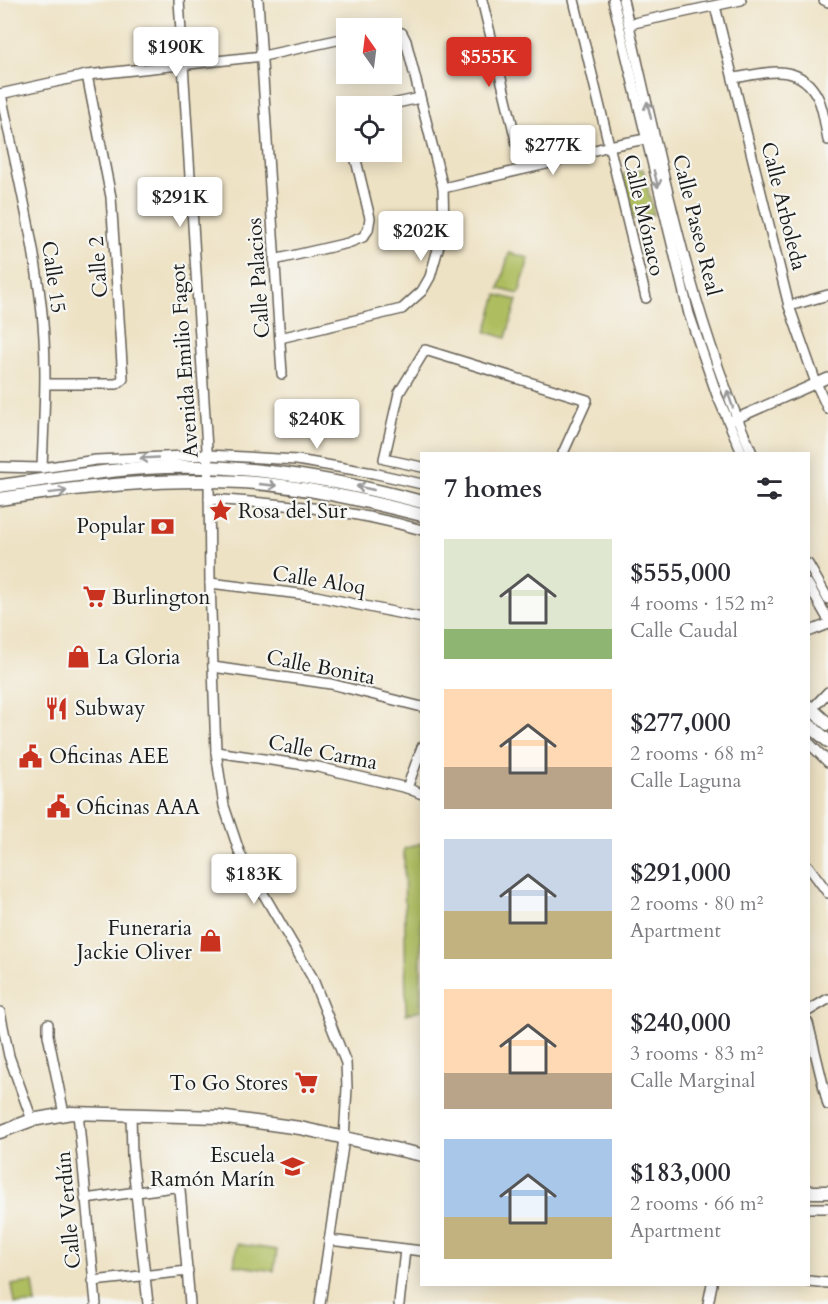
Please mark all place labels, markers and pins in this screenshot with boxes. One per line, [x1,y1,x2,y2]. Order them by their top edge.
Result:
pin: $190K [134,27,218,78]
pin: $555K [447,37,531,88]
pin: $277K [511,125,595,176]
pin: $291K [138,177,222,228]
pin: $202K [379,211,463,262]
pin: $240K [275,399,359,450]
place label: Rosa del Sur [238,497,347,526]
place icon: Rosa del Sur [207,498,233,524]
place label: Popular [76,512,145,541]
bank icon: Popular [150,513,176,539]
place label: Burlington [112,583,210,612]
supermarket icon: Burlington [81,584,107,610]
place label: La Gloria [97,643,180,672]
shop icon: La Gloria [66,644,92,670]
place label: Subway [75,694,145,723]
restaurant icon: Subway [44,695,70,721]
place label: Oficinas AEE [49,742,169,771]
public building icon: Oficinas AEE [18,743,44,769]
place label: Oficinas AAA [76,793,200,822]
public building icon: Oficinas AAA [45,794,71,820]
pin: $183K [212,854,296,905]
place label: Funeraria Jackie Oliver [74,914,192,967]
shop icon: Funeraria Jackie Oliver [197,927,223,953]
place label: To Go Stores [169,1069,288,1098]
supermarket icon: To Go Stores [293,1070,319,1096]
place label: Escuela Ramón Marín [150,1141,275,1194]
school or university icon: Escuela Ramón Marín [280,1154,306,1180]

